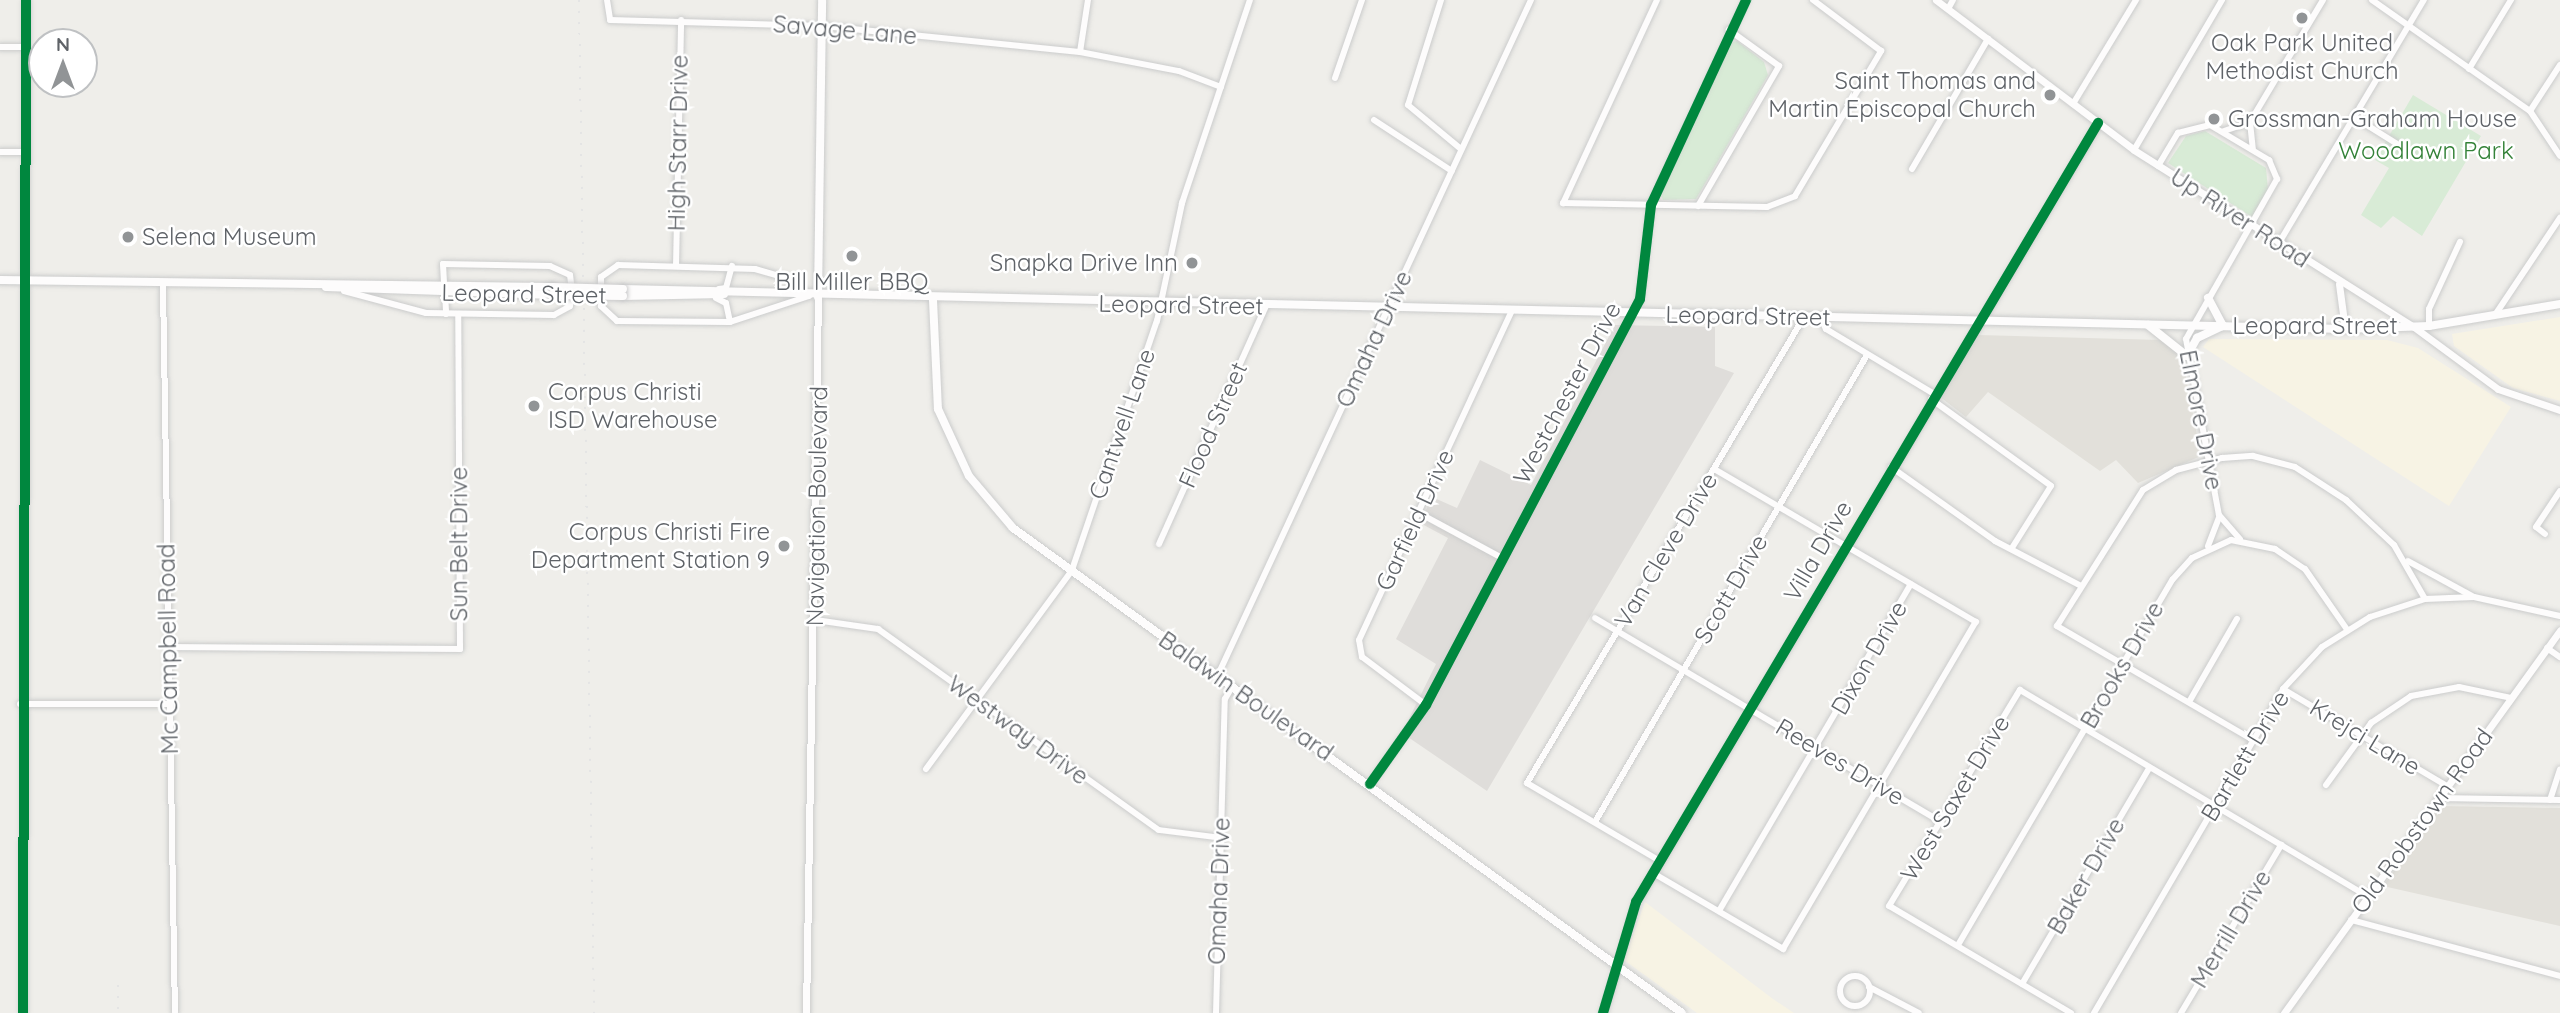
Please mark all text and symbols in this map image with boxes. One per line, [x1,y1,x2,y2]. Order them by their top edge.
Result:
street label: Savage Lane [772,9,918,51]
marker: Oak Park United Methodist Church [2294,10,2310,26]
north arrow [28,28,98,98]
place label: Oak Park United Methodist Church [2205,29,2399,85]
text: N [56,32,70,56]
street label: High Starr Drive [662,54,694,232]
place label: Saint Thomas and Martin Episcopal Church [1768,67,2036,123]
marker: Saint Thomas and Martin Episcopal Church [2042,87,2058,103]
place label: Grossman-Graham House [2228,105,2517,133]
marker: Grossman-Graham House [2206,111,2222,127]
park label: Woodlawn Park [2338,137,2514,165]
street label: Up River Road [2165,162,2315,274]
place label: Selena Museum [142,223,317,251]
marker: Selena Museum [120,229,136,245]
marker: Bill Miller BBQ [844,248,860,264]
place label: Snapka Drive Inn [990,249,1178,277]
marker: Snapka Drive Inn [1184,255,1200,271]
street label: Omaha Drive [1330,266,1418,412]
place label: Bill Miller BBQ [775,268,929,296]
street label: Leopard Street [441,278,607,310]
street label: Leopard Street [1098,289,1264,321]
street label: Westchester Drive [1507,297,1627,489]
street label: Leopard Street [1665,300,1831,332]
street label: Leopard Street [2232,312,2398,340]
street label: Cantwell Lane [1083,345,1161,503]
street label: Elmore Drive [2173,347,2229,493]
street label: Flood Street [1172,358,1254,492]
place label: Corpus Christi ISD Warehouse [548,378,718,434]
street label: Navigation Boulevard [801,386,833,626]
marker: Corpus Christi ISD Warehouse [526,398,542,414]
street label: Garfield Drive [1370,445,1460,595]
street label: Sun Belt Drive [445,467,473,621]
street label: Van Cleve Drive [1608,467,1724,633]
street label: Villa Drive [1778,496,1858,606]
place label: Corpus Christi Fire Department Station 9 [531,518,770,574]
street label: Scott Drive [1688,529,1774,649]
marker: Corpus Christi Fire Department Station 9 [776,538,792,554]
street label: Mc Campbell Road [152,543,184,755]
street label: Dixon Drive [1825,596,1913,720]
street label: Brooks Drive [2074,596,2170,734]
street label: Baldwin Boulevard [1153,625,1339,767]
street label: Westway Drive [942,669,1094,791]
street label: Bartlett Drive [2195,686,2295,826]
street label: Krejci Lane [2305,693,2425,781]
street label: West Saxet Drive [1894,710,2016,886]
street label: Reeves Drive [1771,712,1909,812]
street label: Old Robstown Road [2345,723,2499,919]
street label: Baker Drive [2041,813,2131,939]
street label: Omaha Drive [1202,817,1236,965]
street label: Merrill Drive [2185,865,2277,993]

